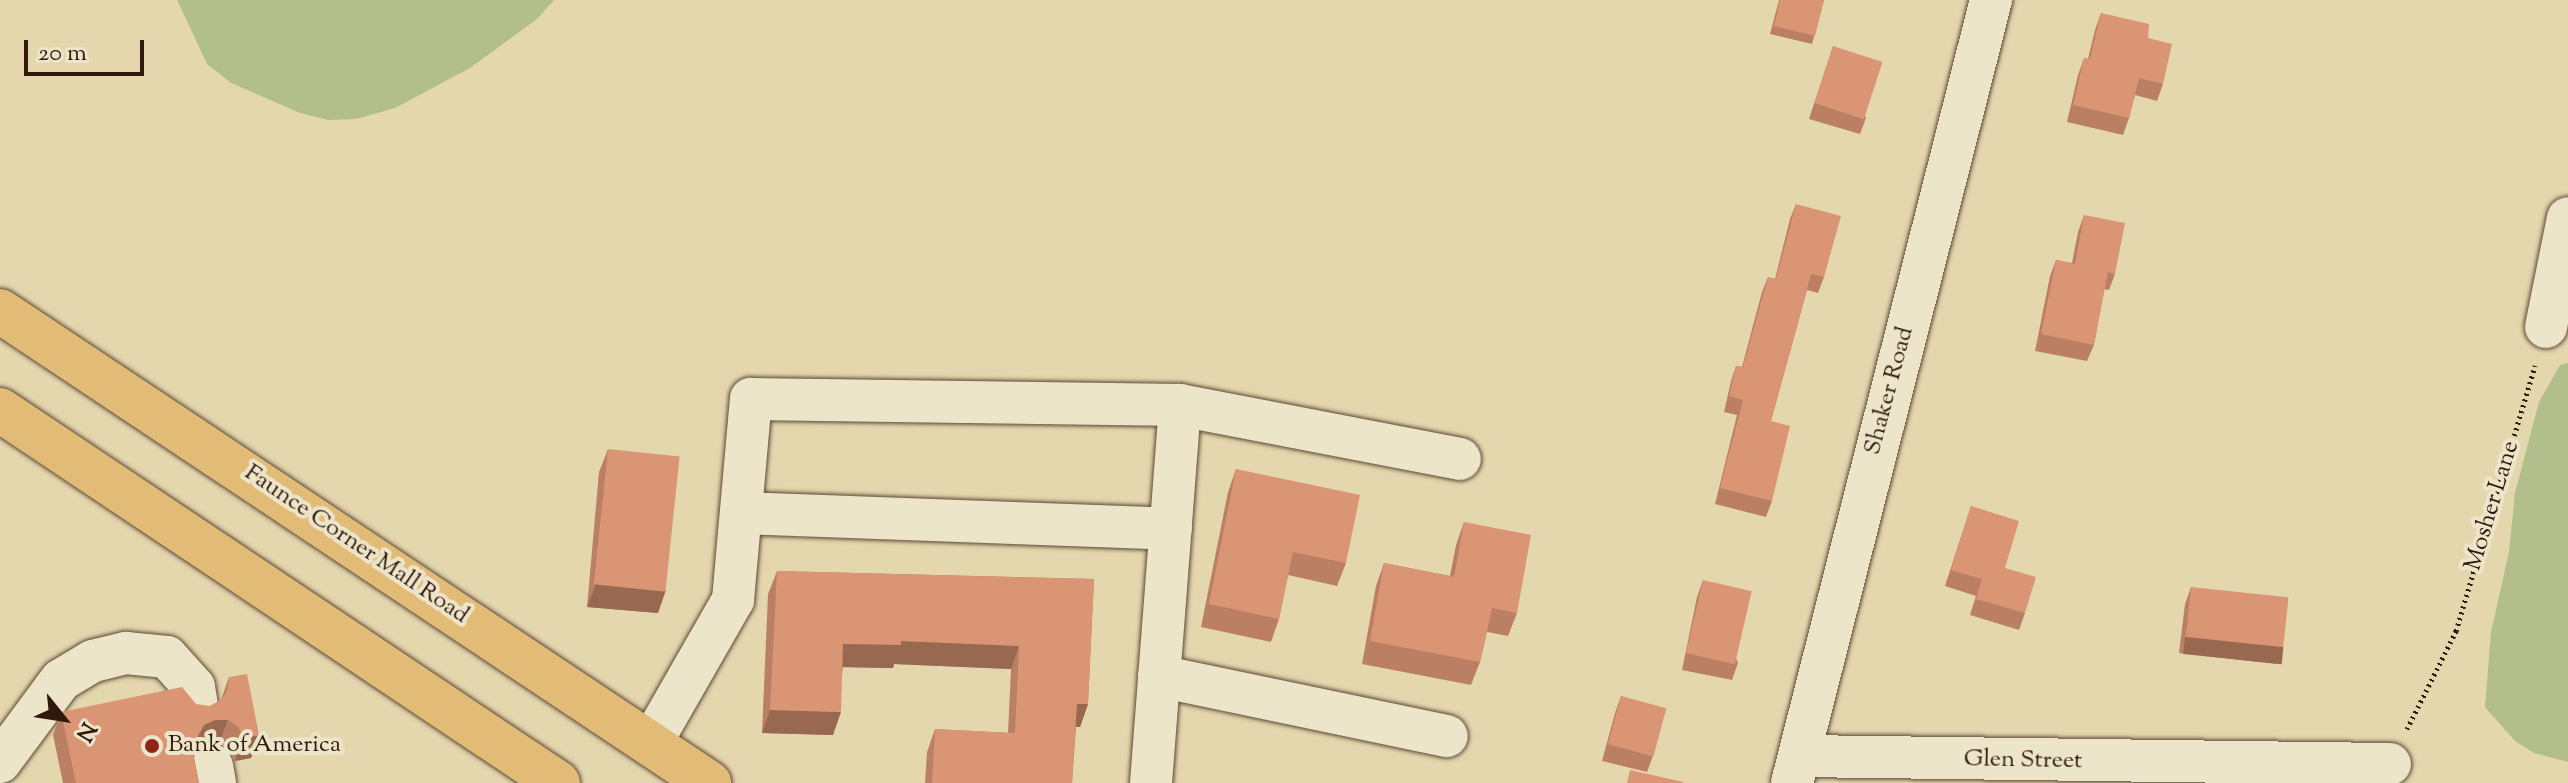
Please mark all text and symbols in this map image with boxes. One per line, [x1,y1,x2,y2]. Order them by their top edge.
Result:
scale bar [28,24,148,74]
text: 20 m [38,37,87,71]
street label: Shaker Road [1859,324,1921,458]
street label: Mosher Lane [2460,438,2526,574]
street label: Faunce Corner Mall Road [238,459,474,631]
north arrow [24,679,104,759]
text: N [67,715,103,747]
place label: Bank of America [168,732,341,760]
marker: Bank of America [143,737,161,755]
street label: Glen Street [1963,746,2083,776]

